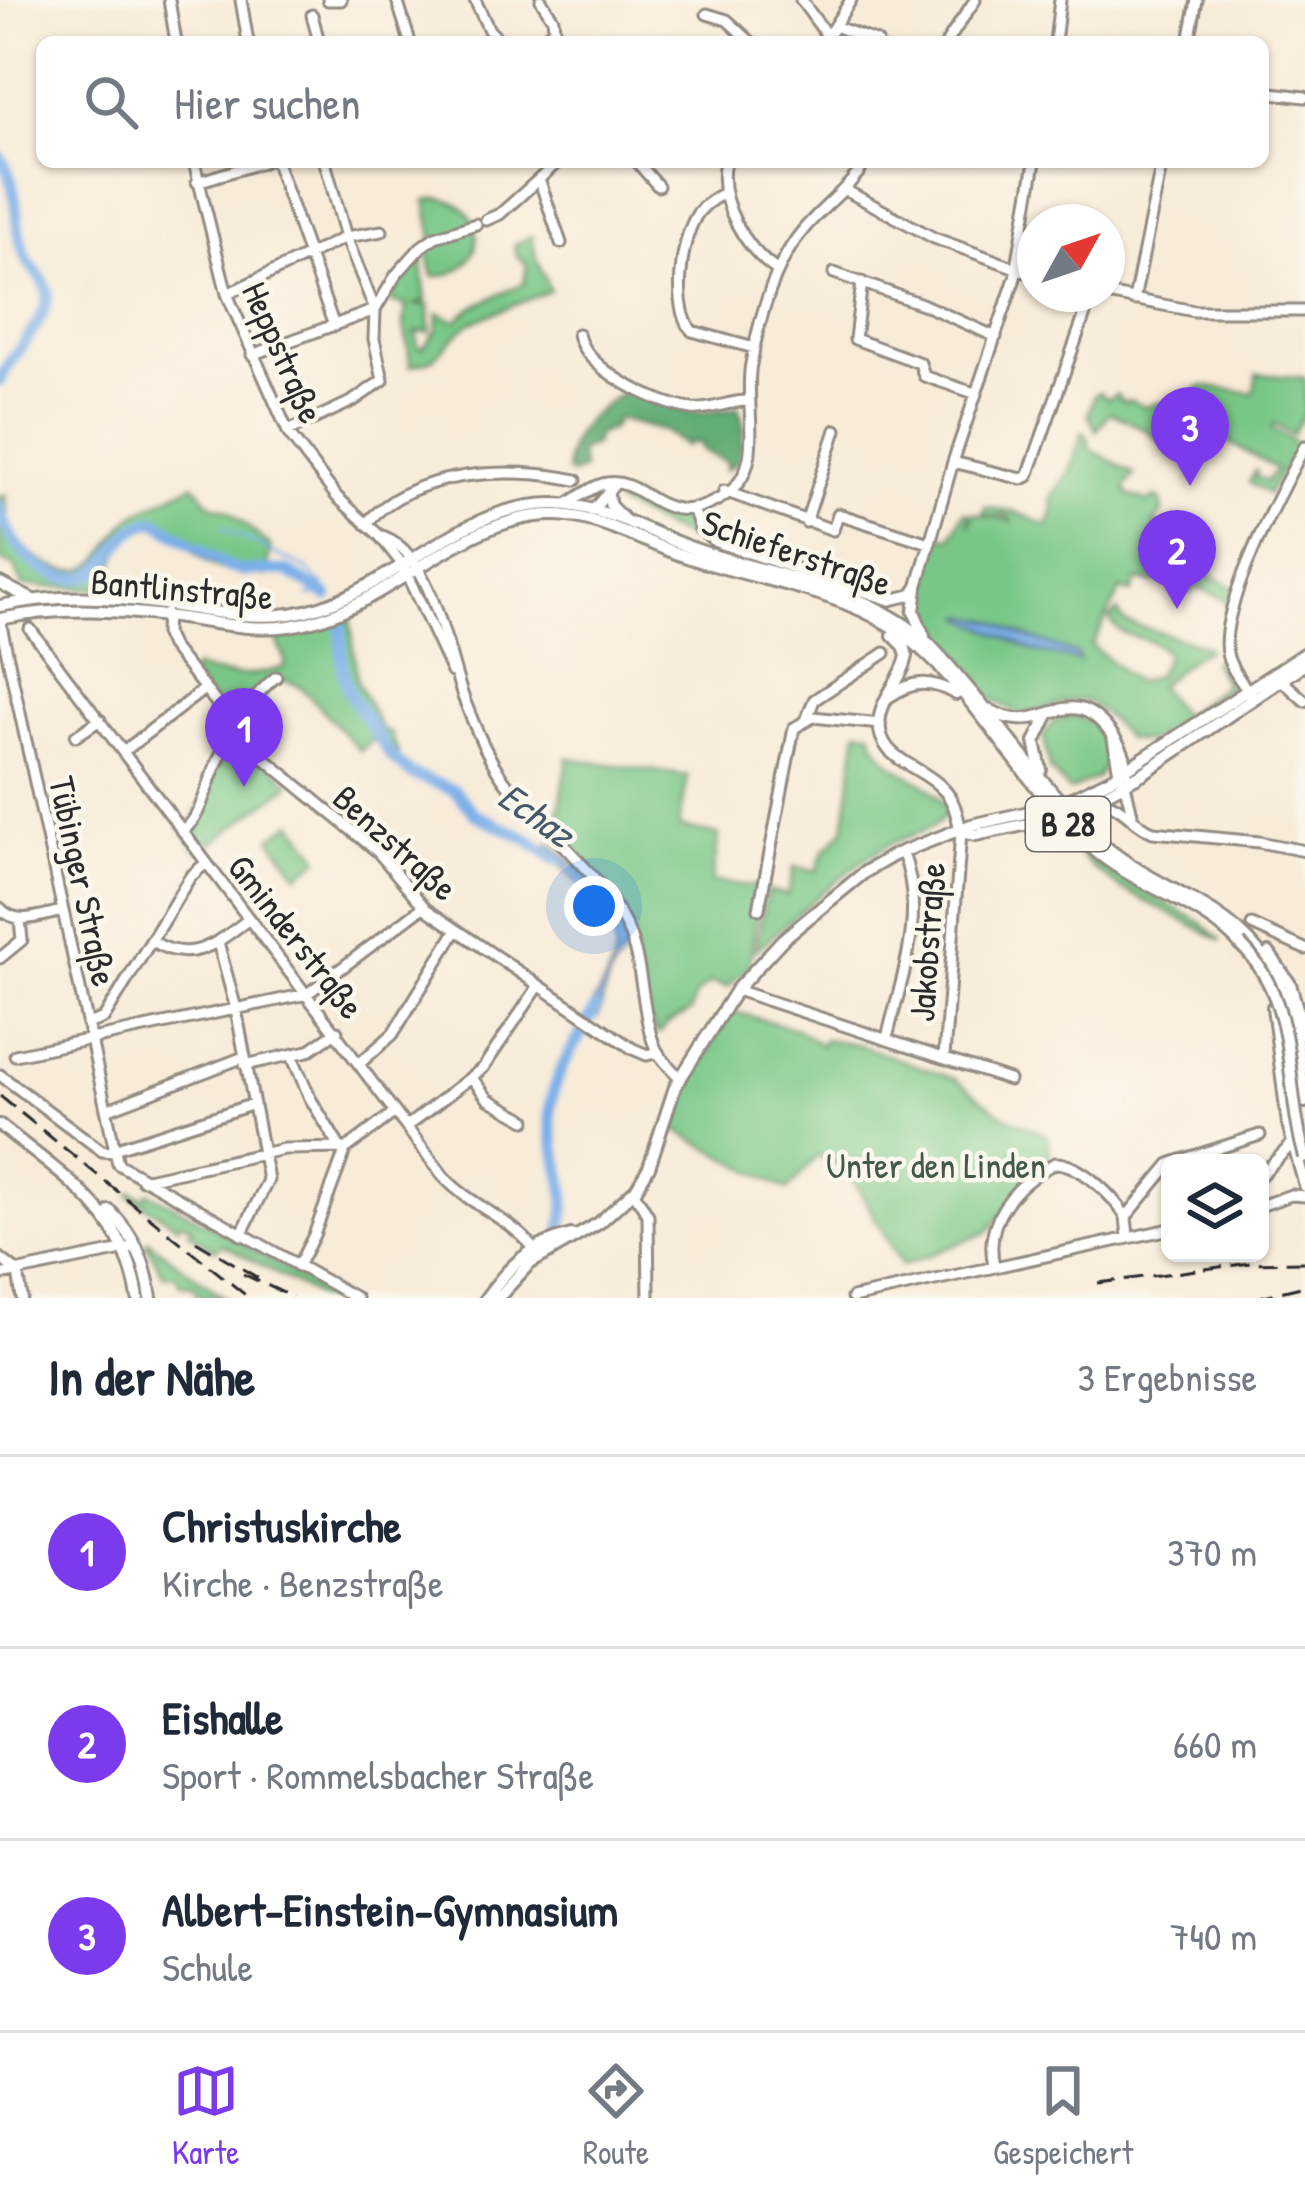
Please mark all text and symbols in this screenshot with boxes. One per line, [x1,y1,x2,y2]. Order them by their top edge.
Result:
search box [36,36,1269,168]
icon: search [78,69,144,135]
text: Hier suchen [174,72,361,133]
north arrow [1017,204,1125,312]
street label: Heppstraße [231,274,337,430]
pin: 3 [1151,387,1229,486]
street label: Schieferstraße [696,497,898,607]
pin: 2 [1138,510,1216,609]
street label: Bantlinstraße [89,556,275,620]
pin: 1 [205,688,283,787]
water label: Echaz [489,769,588,861]
street label: Tübinger Straße [38,772,130,990]
street label: Benzstraße [323,773,469,911]
road number: B 28 [1026,797,1110,851]
street label: Gminderstraße [217,844,377,1028]
street label: Jakobstraße [896,861,956,1023]
your location [564,876,624,936]
park label: Unter den Linden [826,1140,1046,1189]
map controls [1161,1154,1269,1262]
button: layers [1161,1154,1269,1262]
text: In der Nähe [48,1342,255,1411]
text: 3 Ergebnisse [1077,1350,1257,1403]
text: Christuskirche [162,1495,401,1556]
text: 1 [80,1525,94,1578]
text: 370 m [1167,1525,1257,1578]
text: Kirche · Benzstraße [162,1556,443,1609]
text: Eishalle [162,1687,283,1748]
text: 2 [78,1717,96,1770]
text: 660 m [1173,1717,1257,1770]
text: Sport · Rommelsbacher Straße [162,1748,594,1801]
text: Albert-Einstein-Gymnasium [162,1879,618,1940]
text: 3 [78,1909,96,1962]
text: 740 m [1170,1909,1257,1962]
text: Schule [162,1940,253,1993]
tab: Karte [172,2058,239,2174]
tab: Route [583,2058,649,2174]
tab: Gespeichert [993,2058,1133,2174]

